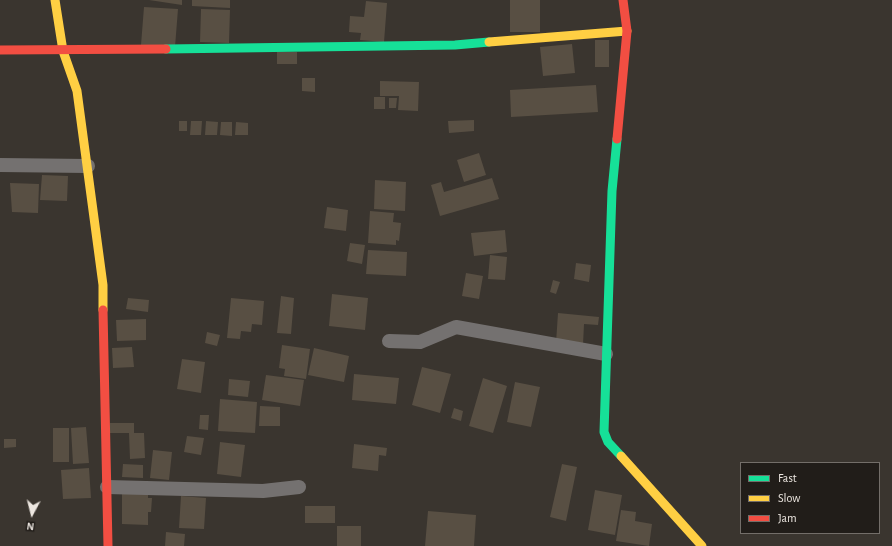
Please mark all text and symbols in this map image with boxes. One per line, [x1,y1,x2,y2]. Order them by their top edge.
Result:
legend [740,462,880,534]
text: Fast [778,472,797,484]
text: Slow [778,492,800,504]
north arrow [12,494,52,534]
text: Jam [778,512,797,524]
text: N [26,520,35,532]

